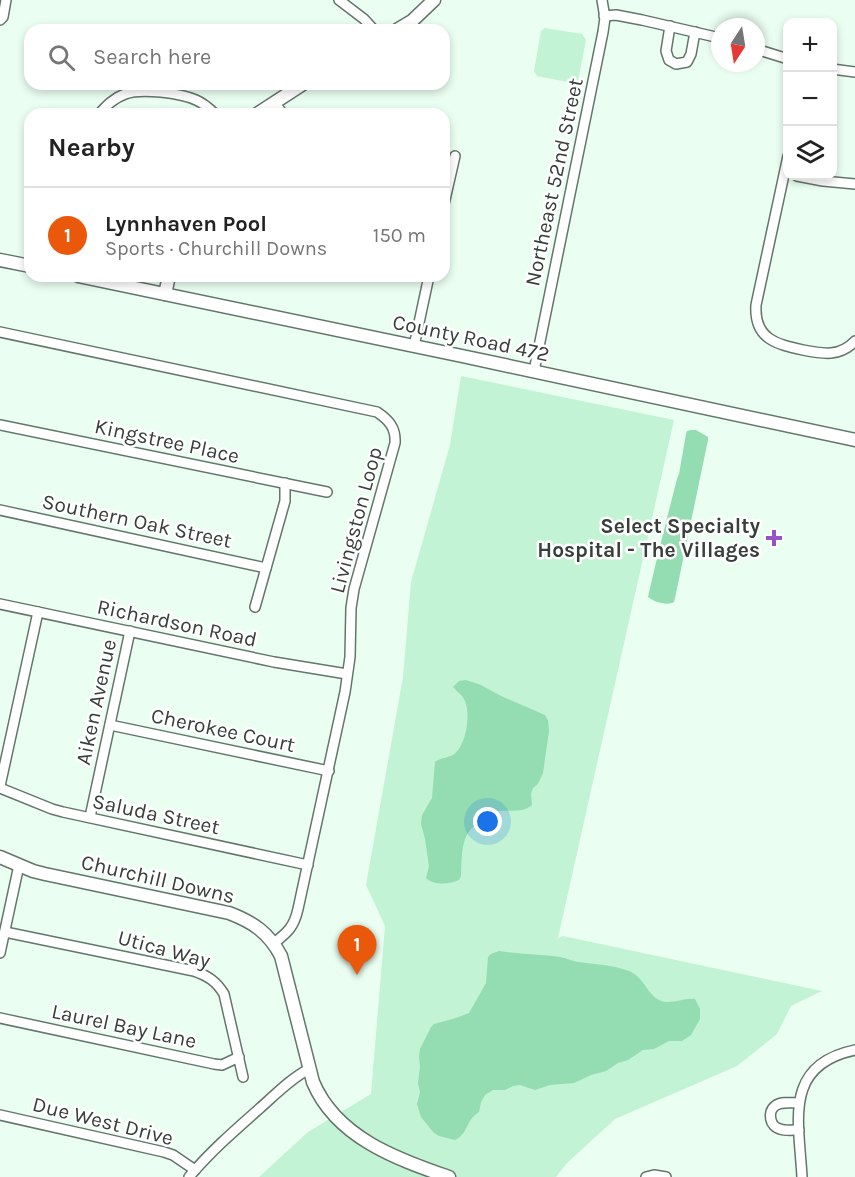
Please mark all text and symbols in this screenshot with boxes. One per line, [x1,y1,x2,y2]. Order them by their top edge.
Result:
north arrow [711,18,765,72]
map controls [783,18,837,180]
button: + [783,18,837,72]
search box [24,24,450,90]
icon: search [45,41,78,74]
text: Search here [93,44,211,70]
button: − [783,72,837,126]
street label: Northeast 52nd Street [520,76,588,288]
button: layers [783,126,837,180]
text: Nearby [48,132,135,163]
text: Lynnhaven Pool [105,211,267,237]
text: 1 [64,224,71,247]
text: 150 m [373,224,426,247]
text: Sports · Churchill Downs [105,237,327,260]
street label: County Road 472 [391,310,551,366]
street label: Kingstree Place [92,414,242,468]
street label: Livingston Loop [325,444,387,596]
street label: Southern Oak Street [40,489,234,553]
place label: Select Specialty Hospital - The Villages [537,514,760,562]
marker: Select Specialty Hospital - The Villages [765,529,783,547]
street label: Richardson Road [95,594,259,652]
street label: Aiken Avenue [71,637,121,767]
street label: Cherokee Court [149,703,297,757]
street label: Saluda Street [90,789,222,839]
your location [473,807,502,836]
street label: Churchill Downs [79,850,237,908]
street label: Utica Way [115,925,213,973]
pin: 1 [338,926,376,975]
street label: Laurel Bay Lane [49,999,199,1053]
street label: Due West Drive [30,1092,176,1150]

